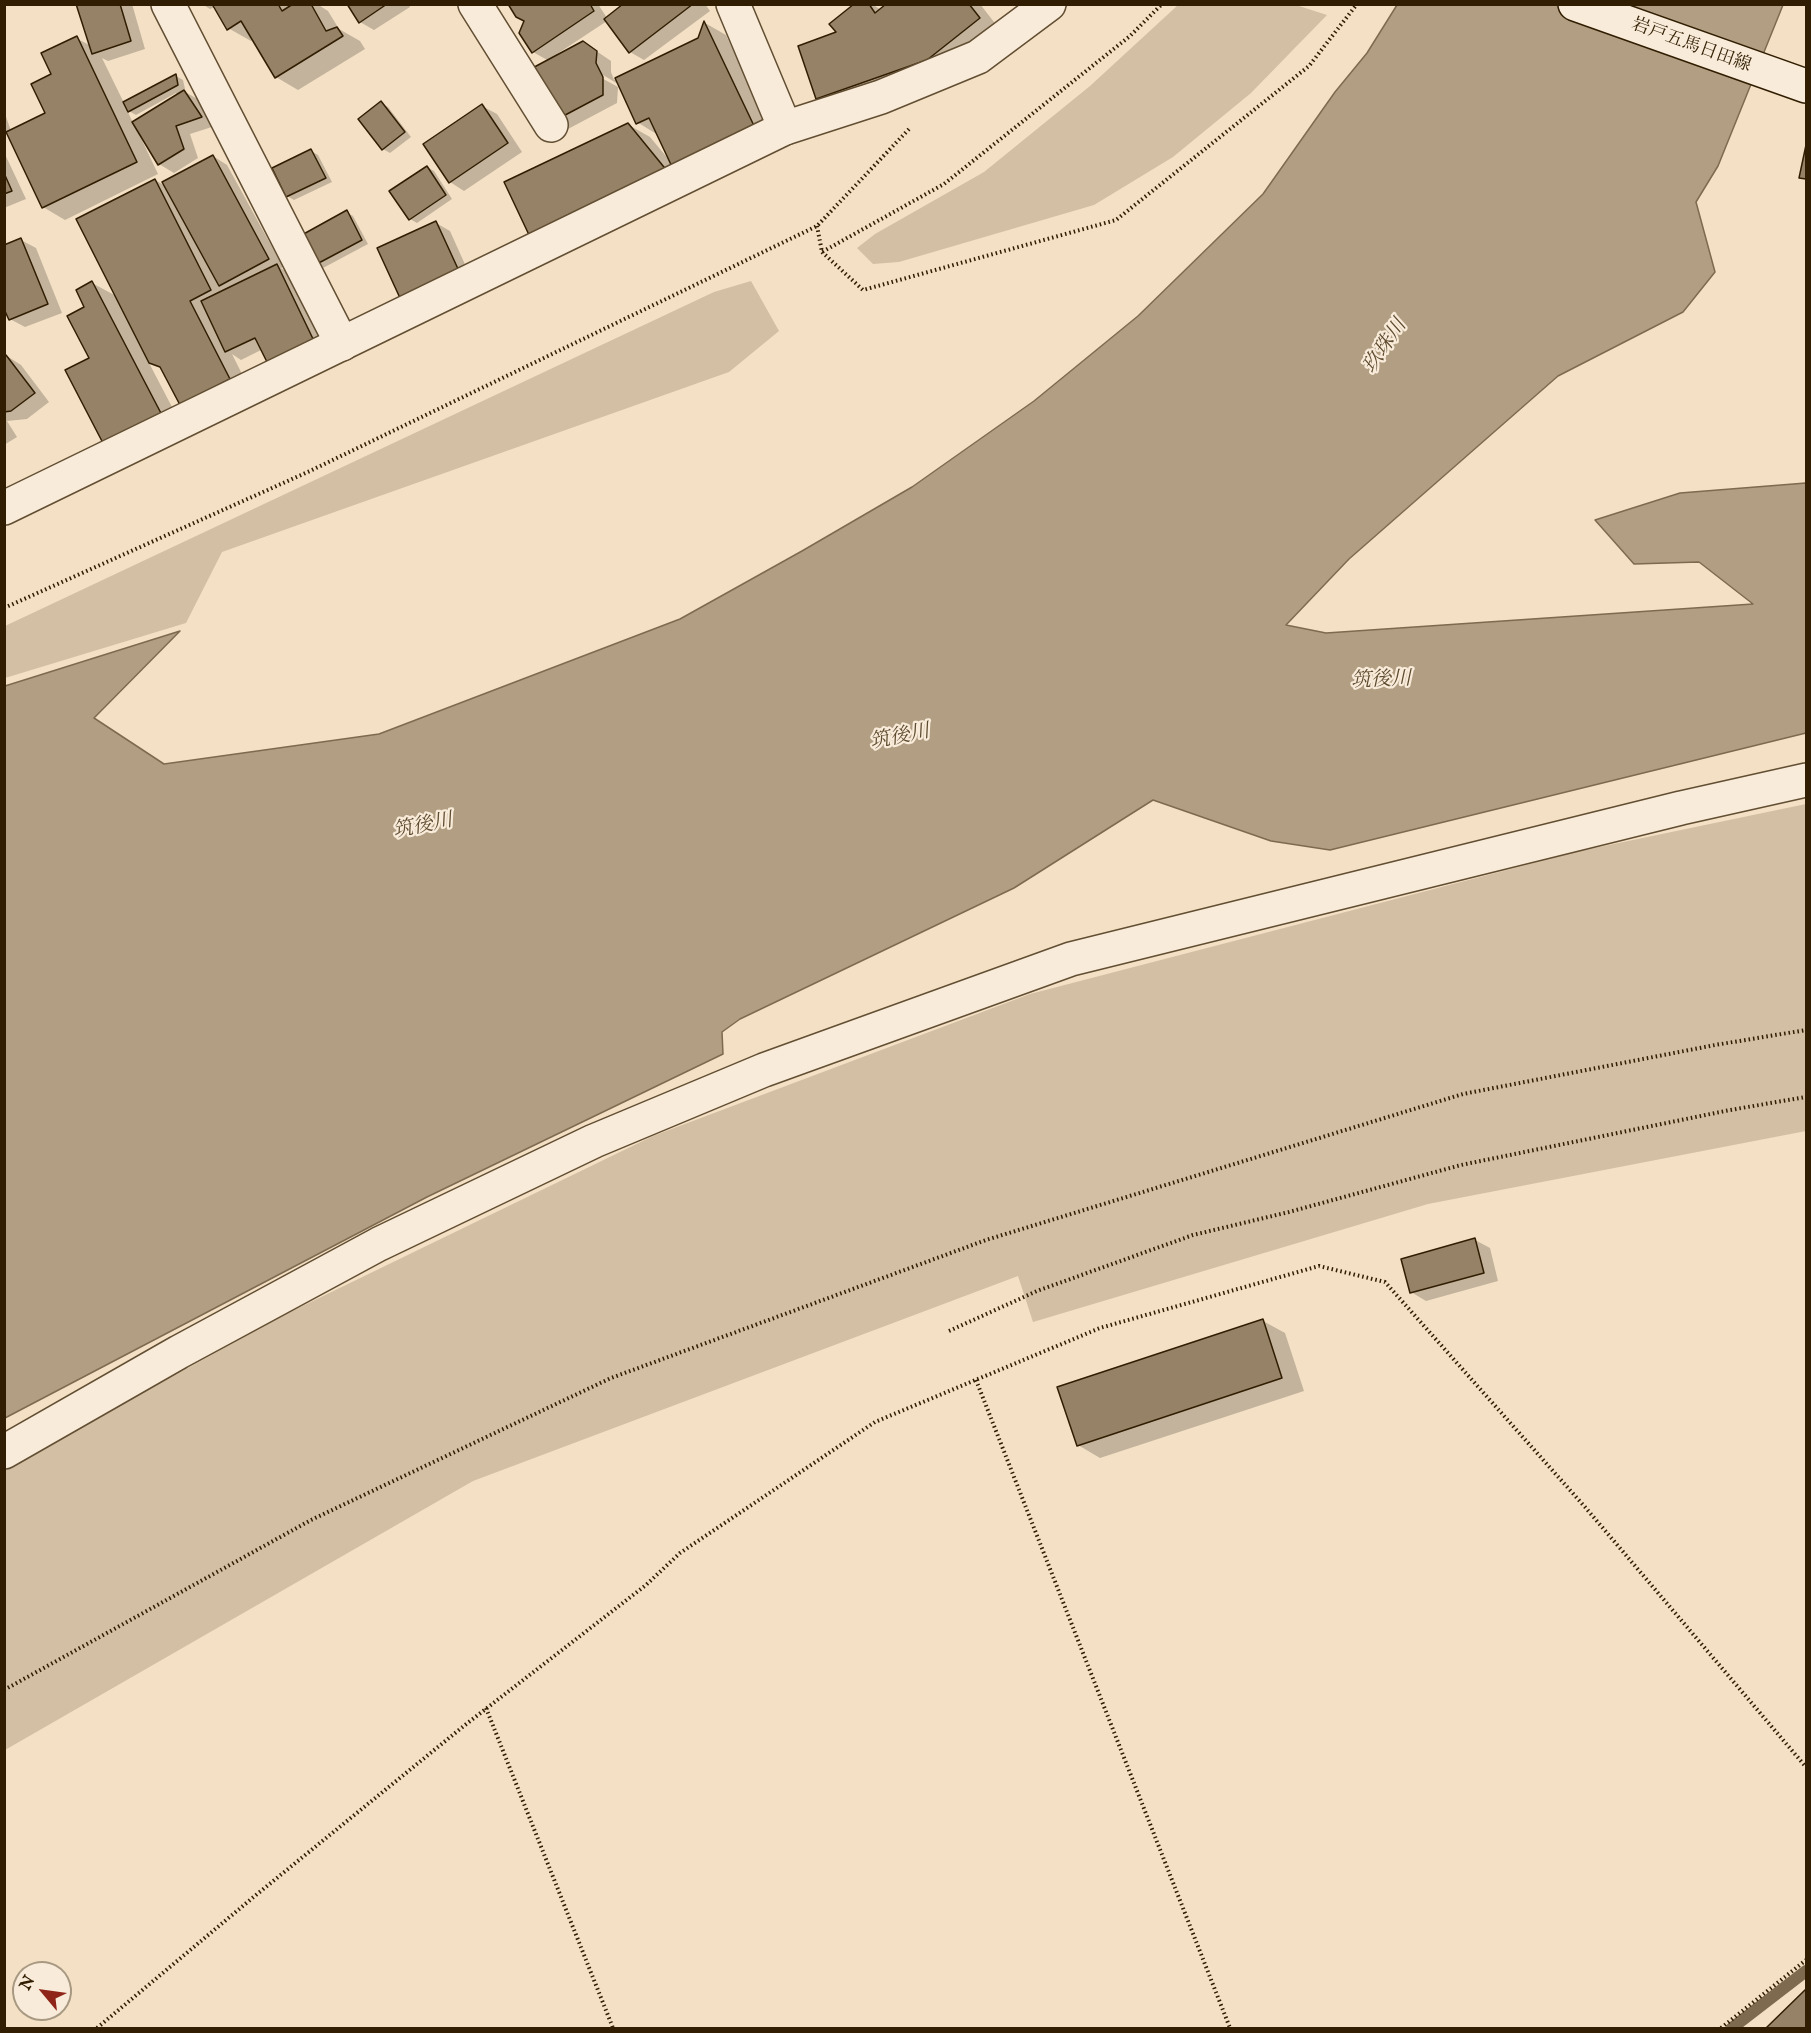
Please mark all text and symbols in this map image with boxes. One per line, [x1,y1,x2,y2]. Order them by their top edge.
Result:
street label: 岩戸五馬日田線 [1628,14,1754,78]
water label: 玖珠川 [1359,315,1413,379]
water label: 筑後川 [1351,668,1411,694]
water label: 筑後川 [868,720,932,756]
water label: 筑後川 [391,809,455,845]
north arrow [12,1961,72,2021]
text: N [16,1972,40,1994]

